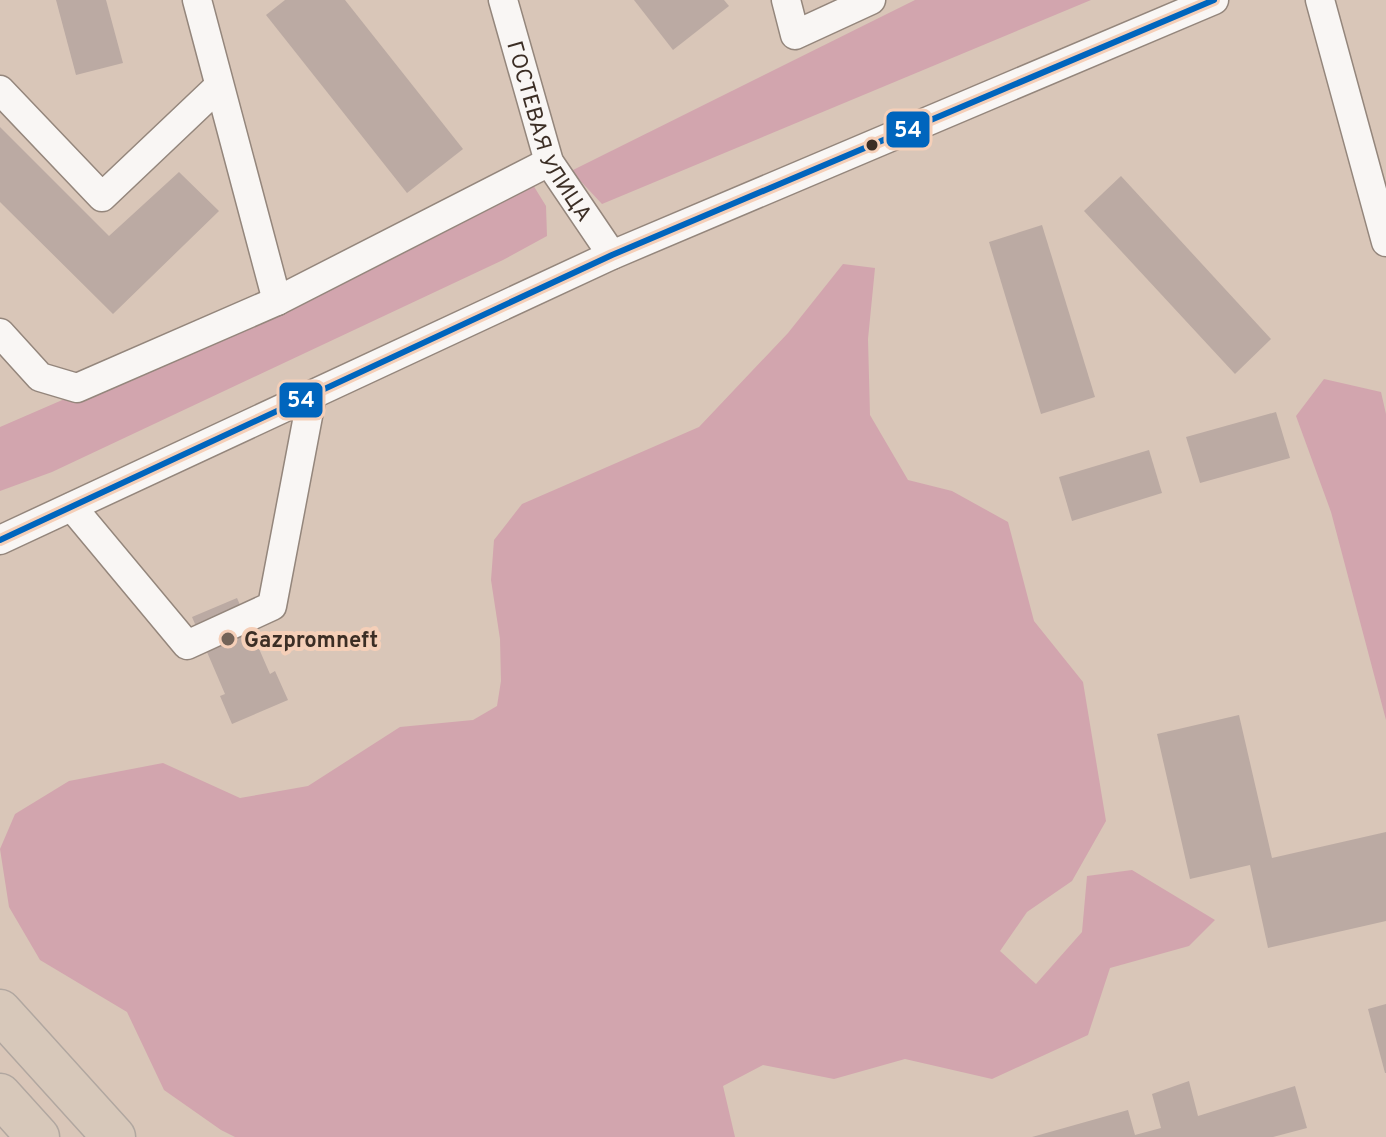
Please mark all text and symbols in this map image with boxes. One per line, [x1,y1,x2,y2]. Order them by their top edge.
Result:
street label: ГОСТЕВАЯ УЛИЦА [499,38,597,228]
line badge: 54 [885,110,931,149]
text: 54 [894,118,922,145]
unlabelled marker [864,137,880,153]
line badge: 54 [278,381,324,419]
text: 54 [287,388,315,415]
place label: Gazpromneft [244,628,378,655]
marker: Gazpromneft [219,630,237,648]

